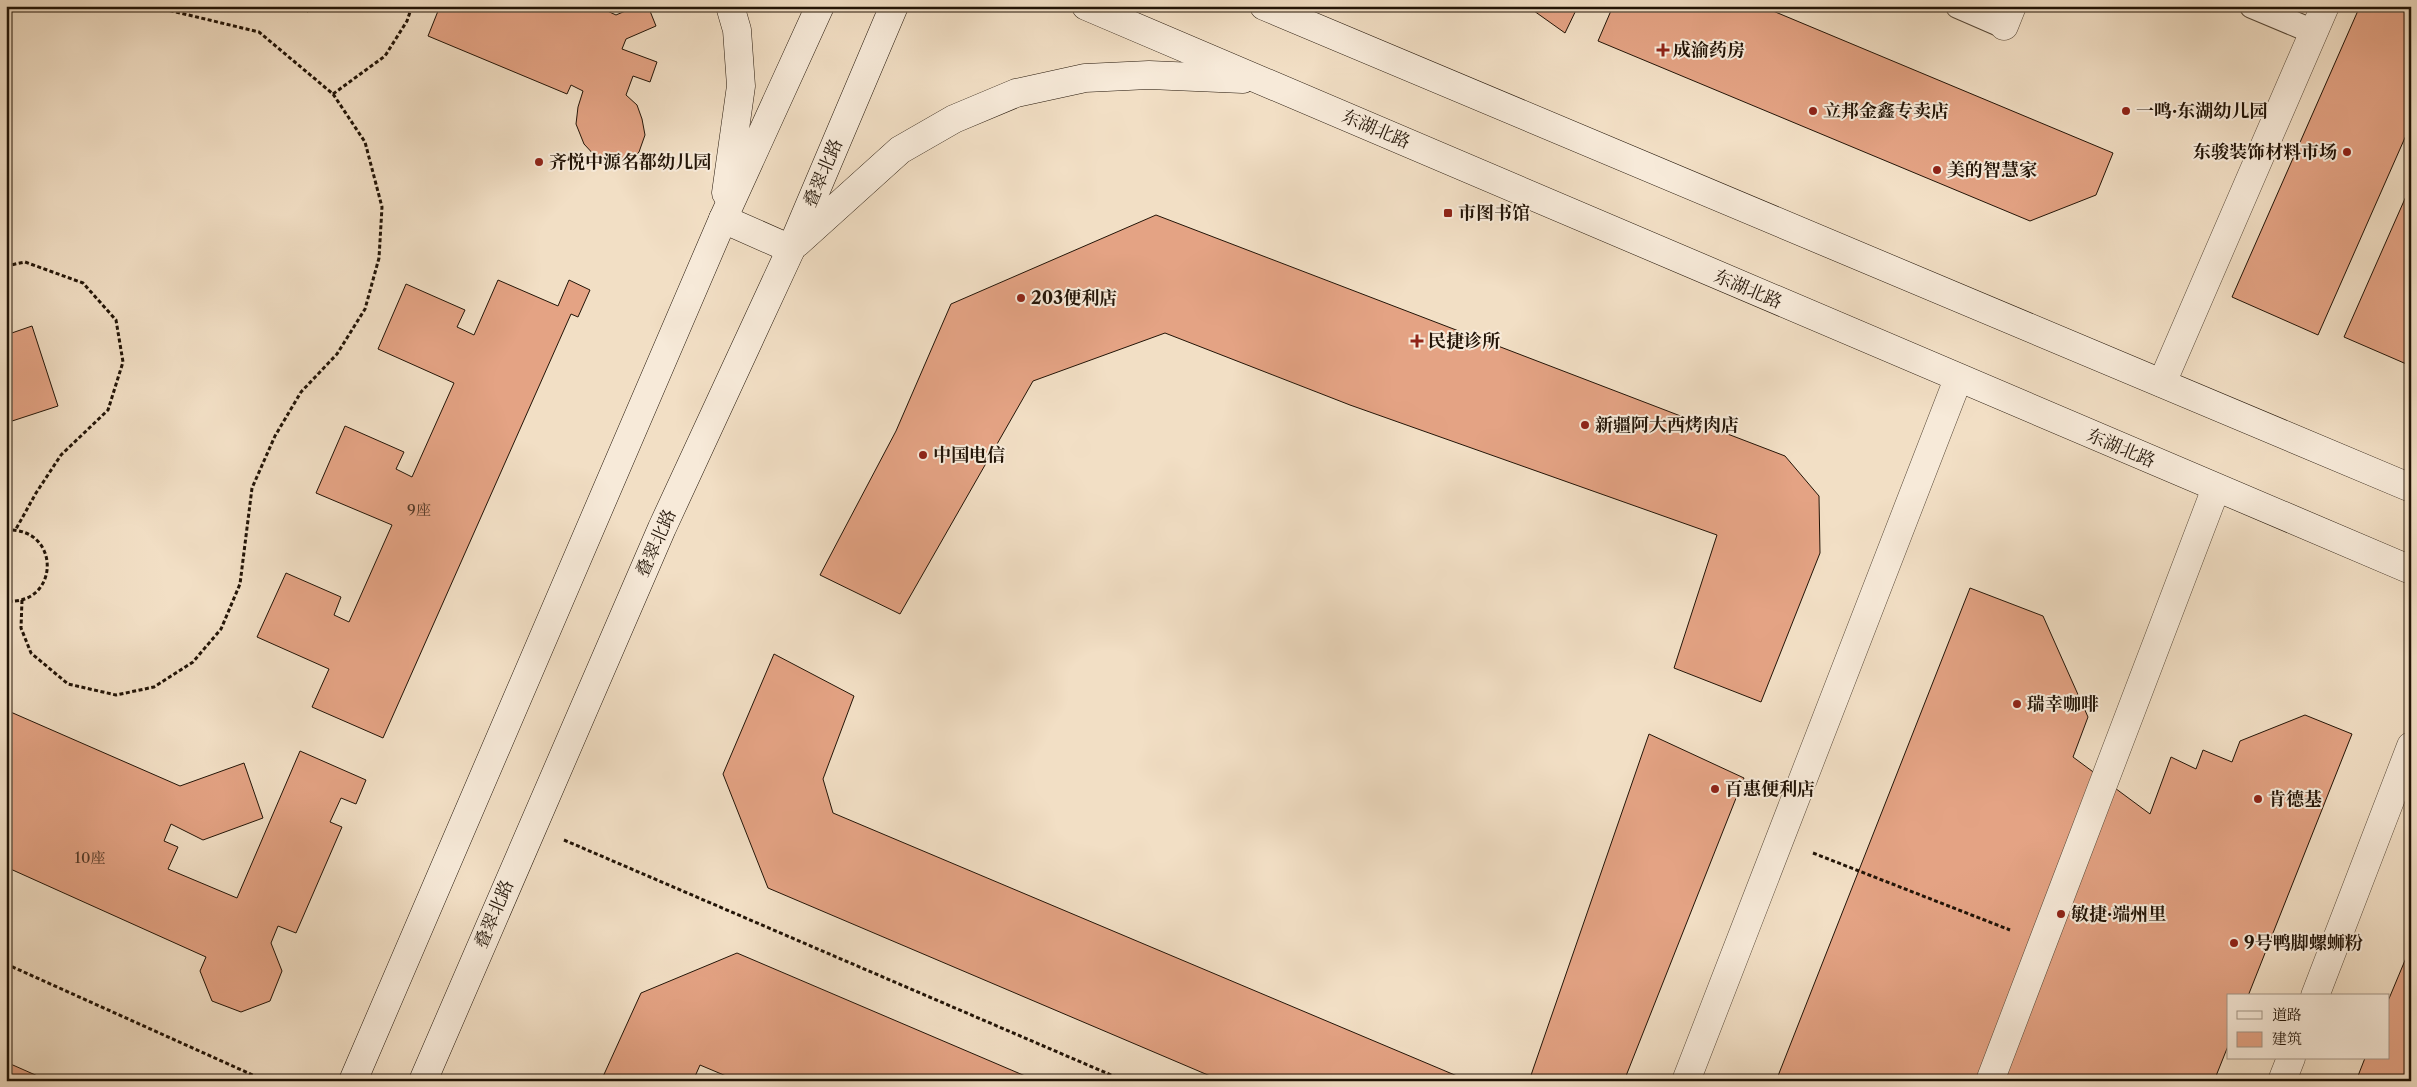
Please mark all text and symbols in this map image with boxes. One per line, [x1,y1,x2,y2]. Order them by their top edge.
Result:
place label: 成渝药房 [1673,39,1745,61]
marker: 成渝药房 [1657,44,1669,56]
place label: 立邦金鑫专卖店 [1823,100,1949,122]
place label: 一鸣·东湖幼儿园 [2136,100,2267,122]
street label: 东湖北路 [1339,105,1413,153]
marker: 立邦金鑫专卖店 [1807,105,1819,117]
marker: 一鸣·东湖幼儿园 [2120,105,2132,117]
street label: 叠翠北路 [799,136,847,210]
place label: 东骏装饰材料市场 [2193,141,2337,163]
marker: 东骏装饰材料市场 [2341,146,2353,158]
place label: 齐悦中源名都幼儿园 [549,151,711,173]
marker: 齐悦中源名都幼儿园 [533,156,545,168]
place label: 美的智慧家 [1947,159,2037,181]
marker: 美的智慧家 [1931,164,1943,176]
place label: 市图书馆 [1458,202,1530,224]
marker: 市图书馆 [1442,207,1454,219]
street label: 东湖北路 [1711,265,1785,313]
place label: 203便利店 [1031,287,1117,309]
marker: 203便利店 [1015,292,1027,304]
place label: 民捷诊所 [1428,330,1501,352]
marker: 民捷诊所 [1410,334,1424,348]
place label: 新疆阿大西烤肉店 [1595,414,1739,436]
marker: 新疆阿大西烤肉店 [1579,419,1591,431]
street label: 东湖北路 [2084,424,2158,472]
place label: 中国电信 [933,444,1005,466]
marker: 中国电信 [917,449,929,461]
house number: 9座 [407,500,431,519]
street label: 叠翠北路 [631,506,681,580]
place label: 瑞幸咖啡 [2027,693,2099,715]
marker: 瑞幸咖啡 [2011,698,2023,710]
place label: 百惠便利店 [1725,778,1815,800]
marker: 百惠便利店 [1709,783,1721,795]
place label: 肯德基 [2268,788,2322,810]
marker: 肯德基 [2252,793,2264,805]
house number: 10座 [75,848,105,867]
street label: 叠翠北路 [470,877,518,951]
place label: 敏捷·端州里 [2071,903,2166,925]
marker: 敏捷·端州里 [2055,908,2067,920]
place label: 9号鸭脚螺蛳粉 [2244,932,2363,954]
marker: 9号鸭脚螺蛳粉 [2228,937,2240,949]
legend [2227,994,2390,1060]
text: 道路 [2272,1005,2302,1024]
text: 建筑 [2272,1029,2302,1048]

